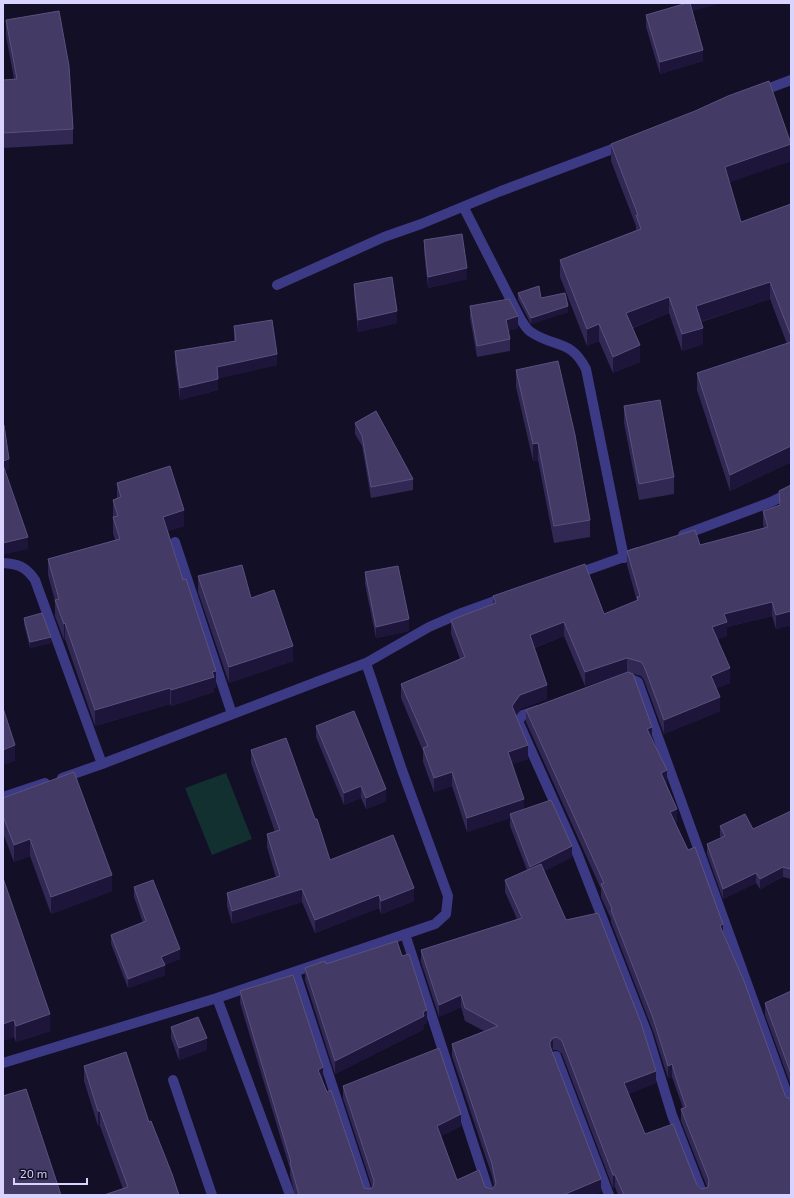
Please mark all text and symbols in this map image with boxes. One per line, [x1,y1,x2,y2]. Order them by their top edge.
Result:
scale bar [14,1160,87,1186]
text: 20 m [20,1166,47,1180]

